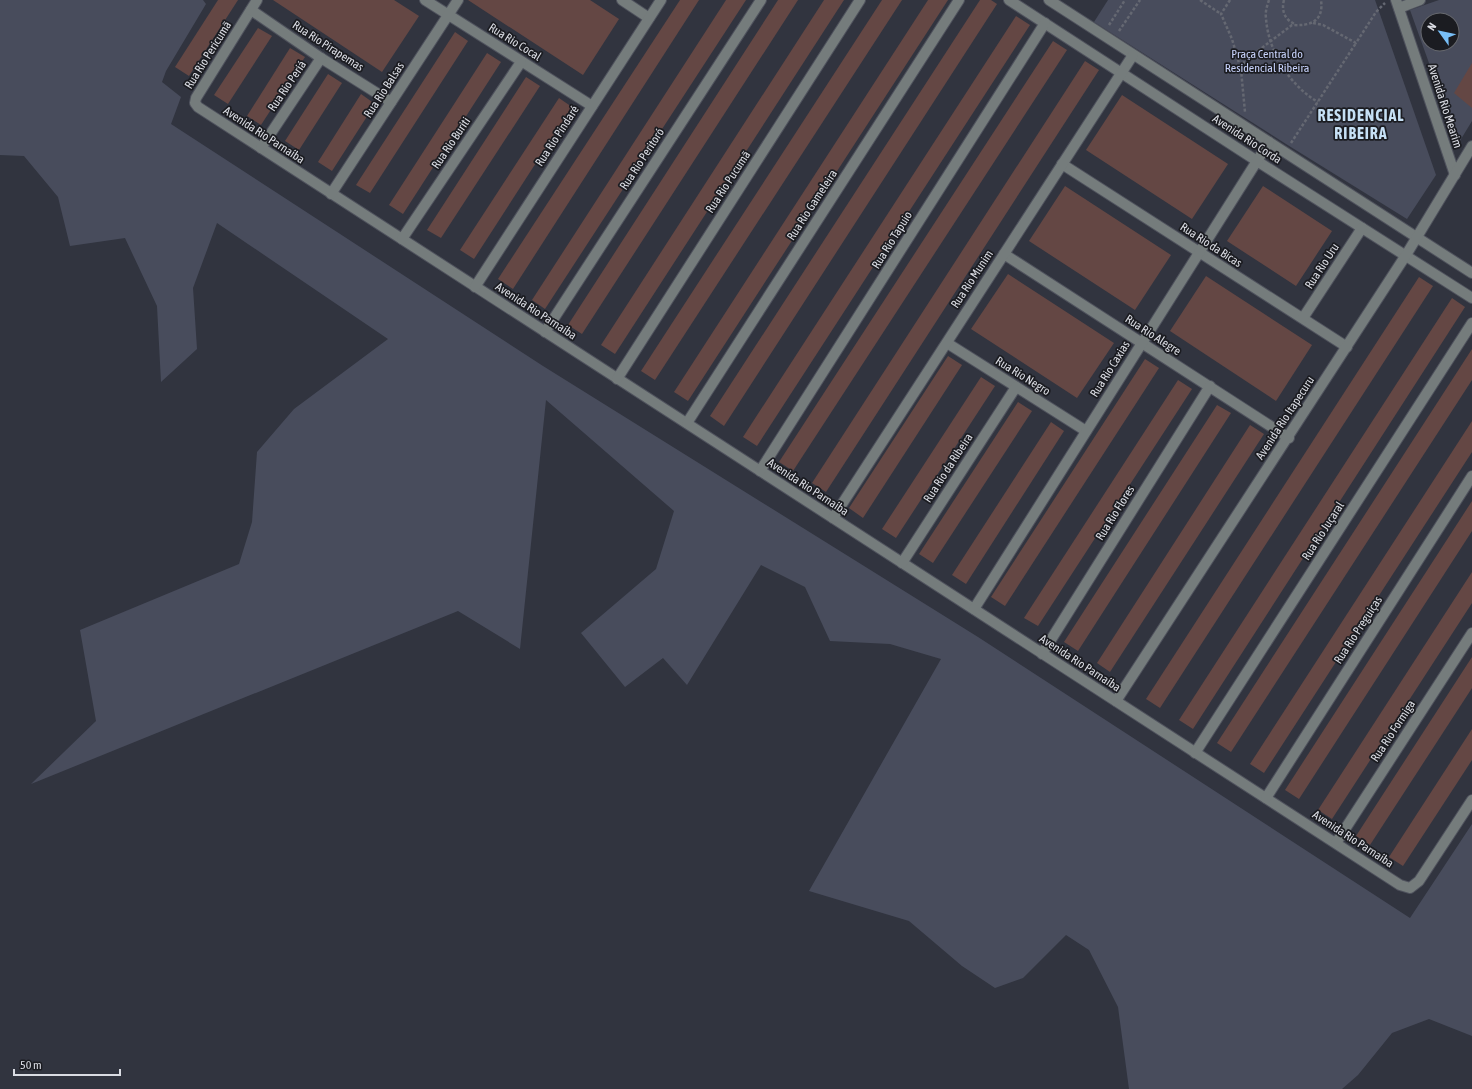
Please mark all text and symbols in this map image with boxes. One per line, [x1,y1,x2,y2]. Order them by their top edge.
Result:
north arrow [1420,12,1460,52]
street label: Rua Rio Pirapemas [290,18,366,74]
street label: Rua Rio Pericumã [182,19,234,91]
street label: Rua Rio Cocal [486,20,545,64]
text: N [1425,21,1438,33]
park label: Praça Central do Residencial Ribeira [1225,47,1309,75]
street label: Rua Rio Periá [265,58,309,114]
street label: Rua Rio Balsas [361,60,407,120]
street label: Avenida Rio Mearim [1425,62,1465,150]
street label: Rua Rio Pindaré [532,103,582,169]
street label: Avenida Rio Parnaíba [221,104,307,166]
district label: RESIDENCIAL RIBEIRA [1317,106,1405,142]
street label: Avenida Rio Corda [1210,111,1284,167]
street label: Rua Rio Buriti [429,115,473,171]
street label: Rua Rio Peritoró [617,125,667,192]
street label: Rua Rio Pucumã [703,148,753,216]
street label: Rua Rio Gameleira [784,167,840,243]
street label: Rua Rio Tapuio [869,208,915,271]
street label: Rua Rio da Bicas [1178,220,1244,270]
street label: Rua Rio Uru [1302,240,1342,291]
street label: Rua Rio Munim [948,247,996,311]
street label: Avenida Rio Parnaíba [493,280,579,342]
street label: Rua Rio Alegre [1123,312,1183,358]
street label: Rua Rio Caxias [1087,338,1133,400]
street label: Rua Rio Negro [993,354,1053,399]
street label: Avenida Rio Itapecuru [1253,374,1317,462]
street label: Rua Rio da Ribeira [920,431,976,505]
street label: Avenida Rio Parnaíba [765,456,851,518]
street label: Rua Rio Flores [1093,483,1137,543]
street label: Rua Rio Juçaral [1299,498,1348,563]
street label: Rua Rio Preguiças [1331,594,1385,666]
street label: Avenida Rio Parnaíba [1037,632,1123,694]
street label: Rua Rio Formiga [1368,698,1418,764]
street label: Avenida Rio Parnaíba [1310,808,1396,870]
scale bar [14,1051,120,1077]
text: 50 m [20,1058,42,1072]

